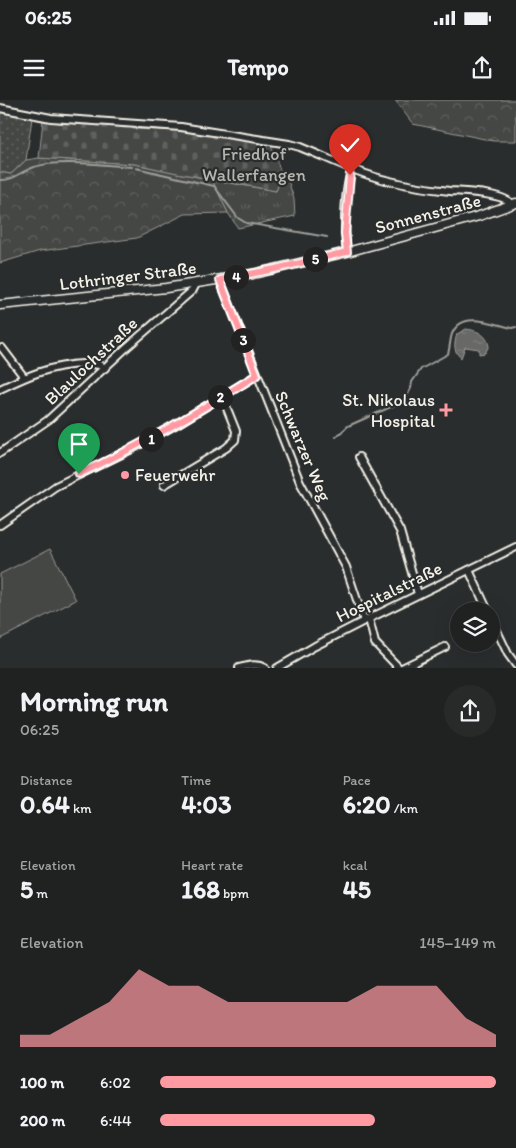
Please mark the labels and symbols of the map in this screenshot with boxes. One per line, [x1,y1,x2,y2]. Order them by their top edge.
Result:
pin [329,124,371,175]
park label: Friedhof Wallerfangen [202,143,306,186]
street label: Sonnenstraße [373,189,483,239]
pin: 5 [302,246,328,272]
street label: Lothringer Straße [58,257,198,295]
pin: 4 [224,264,248,290]
street label: Blaulochstraße [40,312,142,410]
pin: 3 [230,328,256,352]
pin: 2 [208,384,232,410]
street label: Schwarzer Weg [270,387,336,505]
place label: St. Nikolaus Hospital [342,389,435,432]
marker: St. Nikolaus Hospital [439,403,453,417]
pin [58,423,100,474]
pin: 1 [138,426,164,452]
place label: Feuerwehr [135,464,216,486]
marker: Feuerwehr [119,469,131,481]
street label: Hospitalstraße [332,557,446,627]

